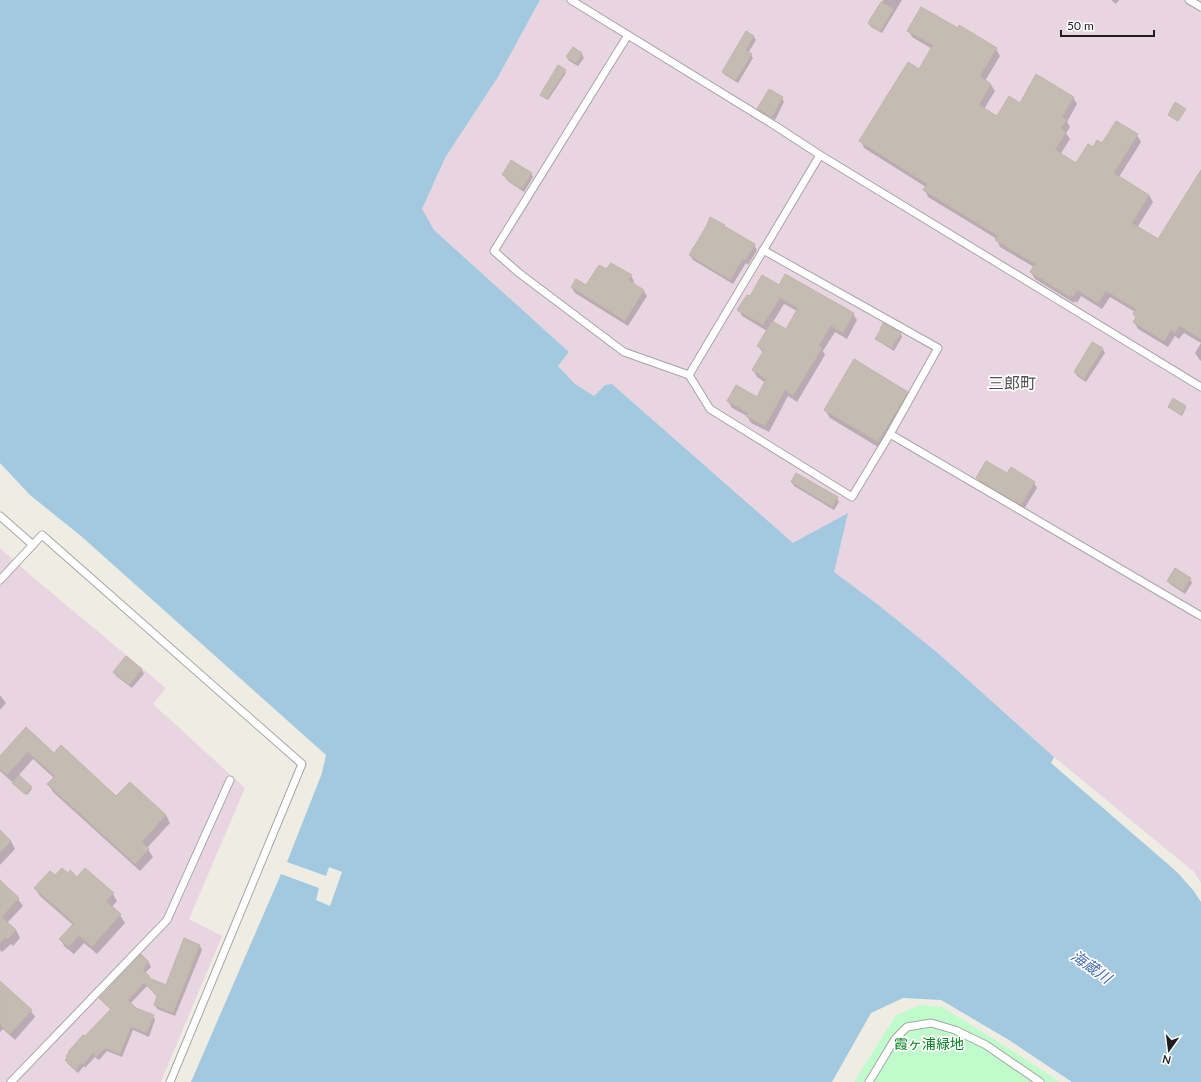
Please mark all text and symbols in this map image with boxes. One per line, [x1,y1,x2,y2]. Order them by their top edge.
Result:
scale bar [1061,12,1154,38]
text: 50 m [1067,18,1094,33]
district label: 三郎町 [988,373,1036,392]
water label: 海蔵川 [1068,946,1117,988]
north arrow [1149,1030,1189,1070]
park label: 霞ヶ浦緑地 [894,1035,964,1052]
text: N [1161,1053,1172,1068]

